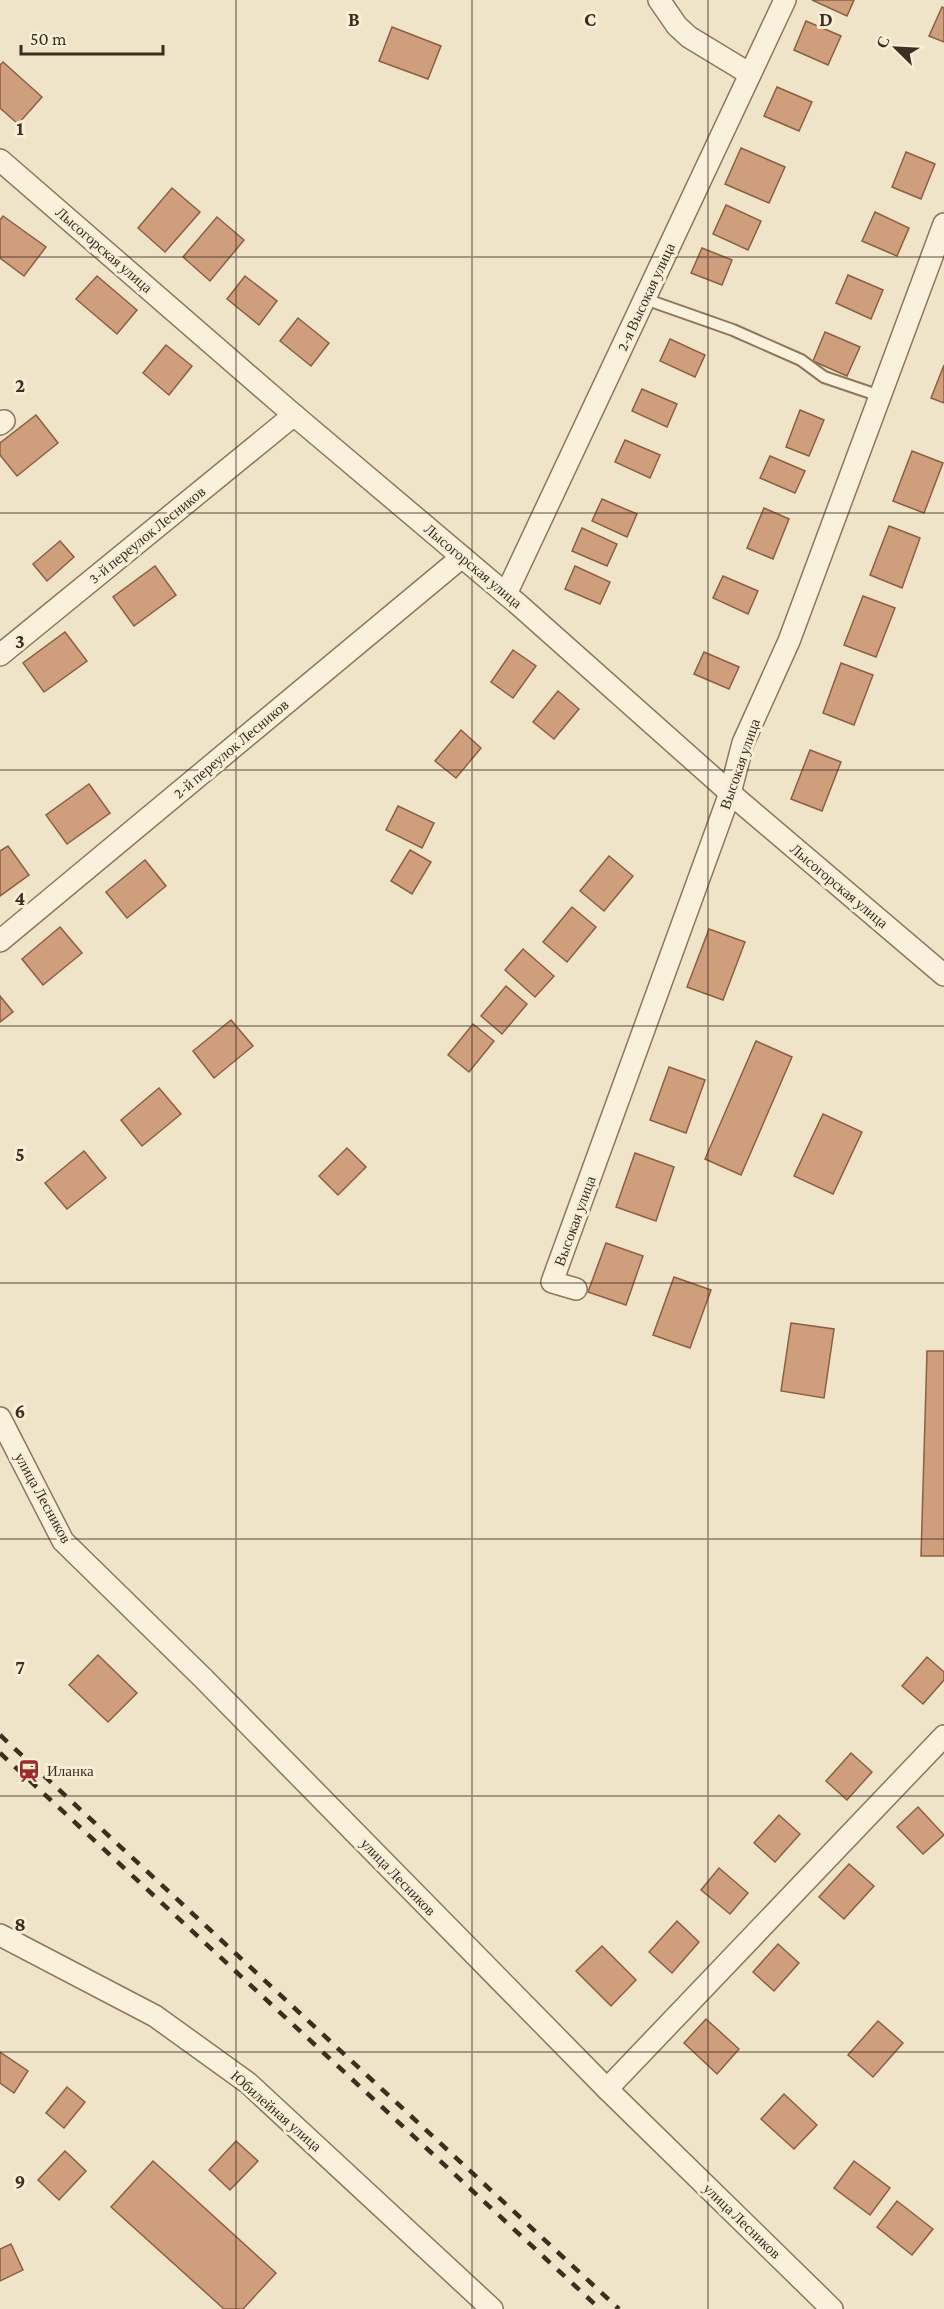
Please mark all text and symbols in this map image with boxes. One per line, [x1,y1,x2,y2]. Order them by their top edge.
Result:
text: B [348,8,360,30]
text: C [584,8,596,30]
text: D [819,8,833,30]
scale bar [21,18,164,56]
north arrow [866,18,926,78]
text: 50 m [30,29,67,49]
text: С [873,33,893,51]
text: 1 [16,117,24,139]
street label: Лысогорская улица [53,204,156,296]
street label: 2-я Высокая улица [614,240,678,353]
text: 2 [15,374,25,396]
street label: 3-й переулок Лесников [86,483,208,587]
street label: Лысогорская улица [421,521,525,612]
text: 3 [15,630,25,652]
street label: 2-й переулок Лесников [170,696,292,802]
street label: Высокая улица [717,716,763,811]
street label: Лысогорская улица [787,841,891,932]
text: 4 [15,887,26,909]
text: 5 [15,1143,25,1165]
street label: Высокая улица [551,1173,599,1268]
text: 6 [15,1400,25,1422]
street label: улица Лесников [12,1450,74,1546]
text: 7 [15,1656,25,1678]
station icon: Иланка [16,1758,42,1784]
place label: Иланка [47,1763,94,1779]
street label: улица Лесников [357,1835,439,1919]
text: 8 [14,1913,26,1935]
street label: Юбилейная улица [227,2067,325,2155]
text: 9 [15,2170,25,2192]
street label: улица Лесников [700,2180,784,2262]

